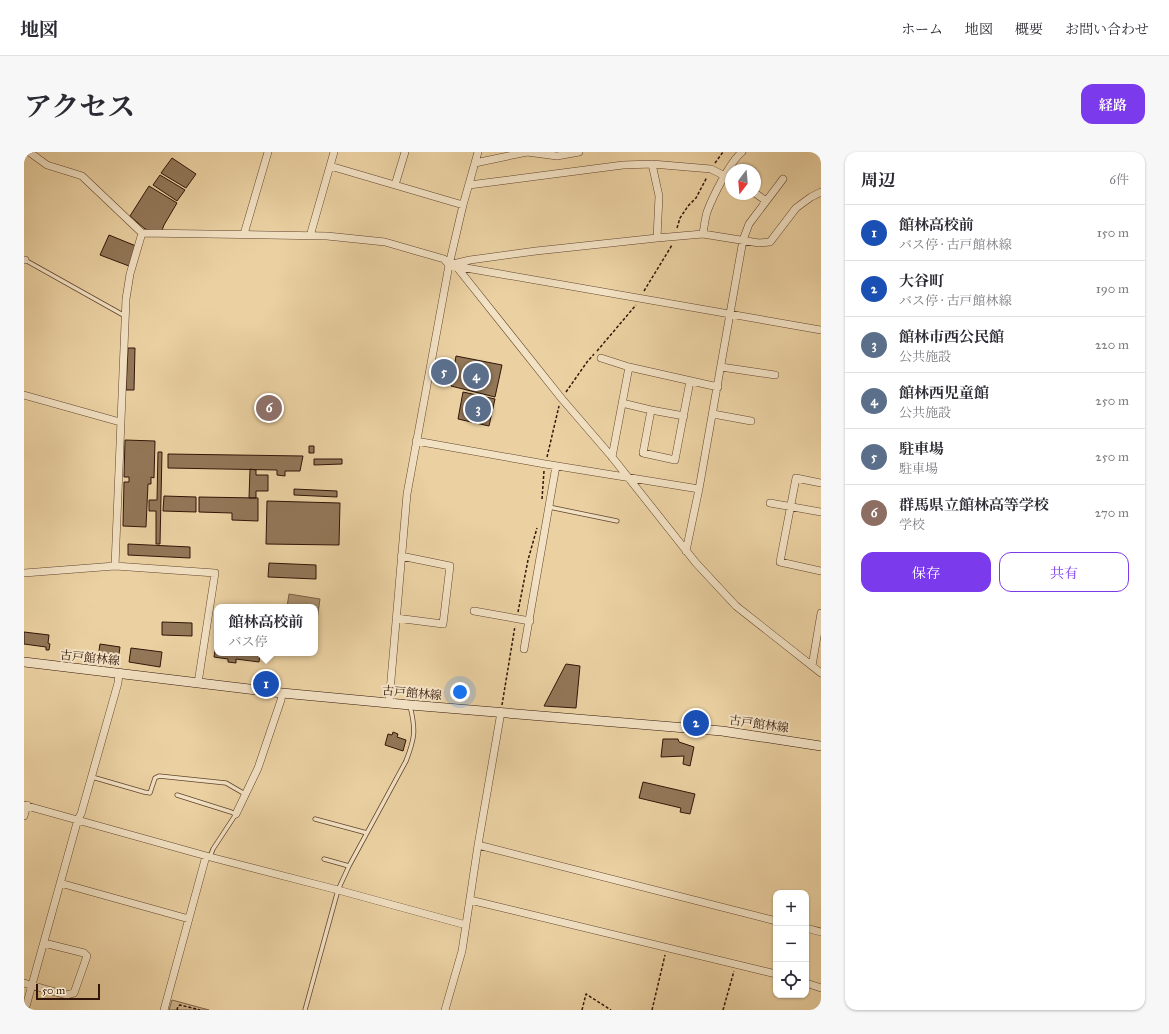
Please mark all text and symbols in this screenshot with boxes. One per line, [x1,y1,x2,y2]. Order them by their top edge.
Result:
text: 地図 [20,18,58,41]
text: ホーム [901,21,943,38]
text: 地図 [965,21,993,38]
text: 概要 [1015,21,1043,38]
text: お問い合わせ [1065,21,1149,38]
button: 経路 [1081,84,1145,124]
text: アクセス [24,89,135,124]
north arrow [725,164,761,200]
text: 周辺 [861,170,895,191]
text: 6件 [1109,172,1129,188]
text: 館林高校前 [899,216,974,234]
text: 1 [871,225,877,241]
text: 150 m [1097,225,1129,241]
text: バス停 · 古戸館林線 [899,237,1011,253]
text: 大谷町 [899,272,944,290]
text: 2 [871,281,877,297]
text: 190 m [1096,281,1129,297]
text: バス停 · 古戸館林線 [899,293,1011,309]
text: 館林市西公民館 [899,328,1004,346]
text: 3 [871,337,877,353]
text: 220 m [1095,337,1129,353]
text: 公共施設 [899,349,951,365]
pin: 5 [431,357,457,387]
pin: 4 [463,361,489,391]
text: 館林西児童館 [899,384,989,402]
pin: 6 [256,393,282,423]
text: 4 [870,393,878,409]
text: 250 m [1095,393,1129,409]
pin: 3 [465,394,491,424]
text: 公共施設 [899,405,951,421]
text: 駐車場 [899,440,944,458]
text: 5 [871,449,877,465]
text: 250 m [1095,449,1129,465]
text: 駐車場 [899,461,938,477]
text: 群馬県立館林高等学校 [899,496,1049,514]
text: 6 [871,505,877,521]
text: 270 m [1095,505,1129,521]
text: 学校 [899,517,925,533]
button: 保存 [861,552,991,592]
button: 共有 [999,552,1129,592]
popup [214,604,318,656]
text: 館林高校前 [228,613,304,631]
text: バス停 [228,634,268,650]
street label: 古戸館林線 [59,648,121,668]
pin: 1 [253,669,279,699]
your location [450,682,470,702]
street label: 古戸館林線 [381,683,443,703]
pin: 2 [683,708,709,738]
street label: 古戸館林線 [728,713,790,735]
map controls [773,890,809,998]
button: + [773,890,809,926]
button: − [773,926,809,962]
button: locate [773,962,809,998]
scale bar [36,982,100,1001]
text: 50 m [42,984,65,997]

